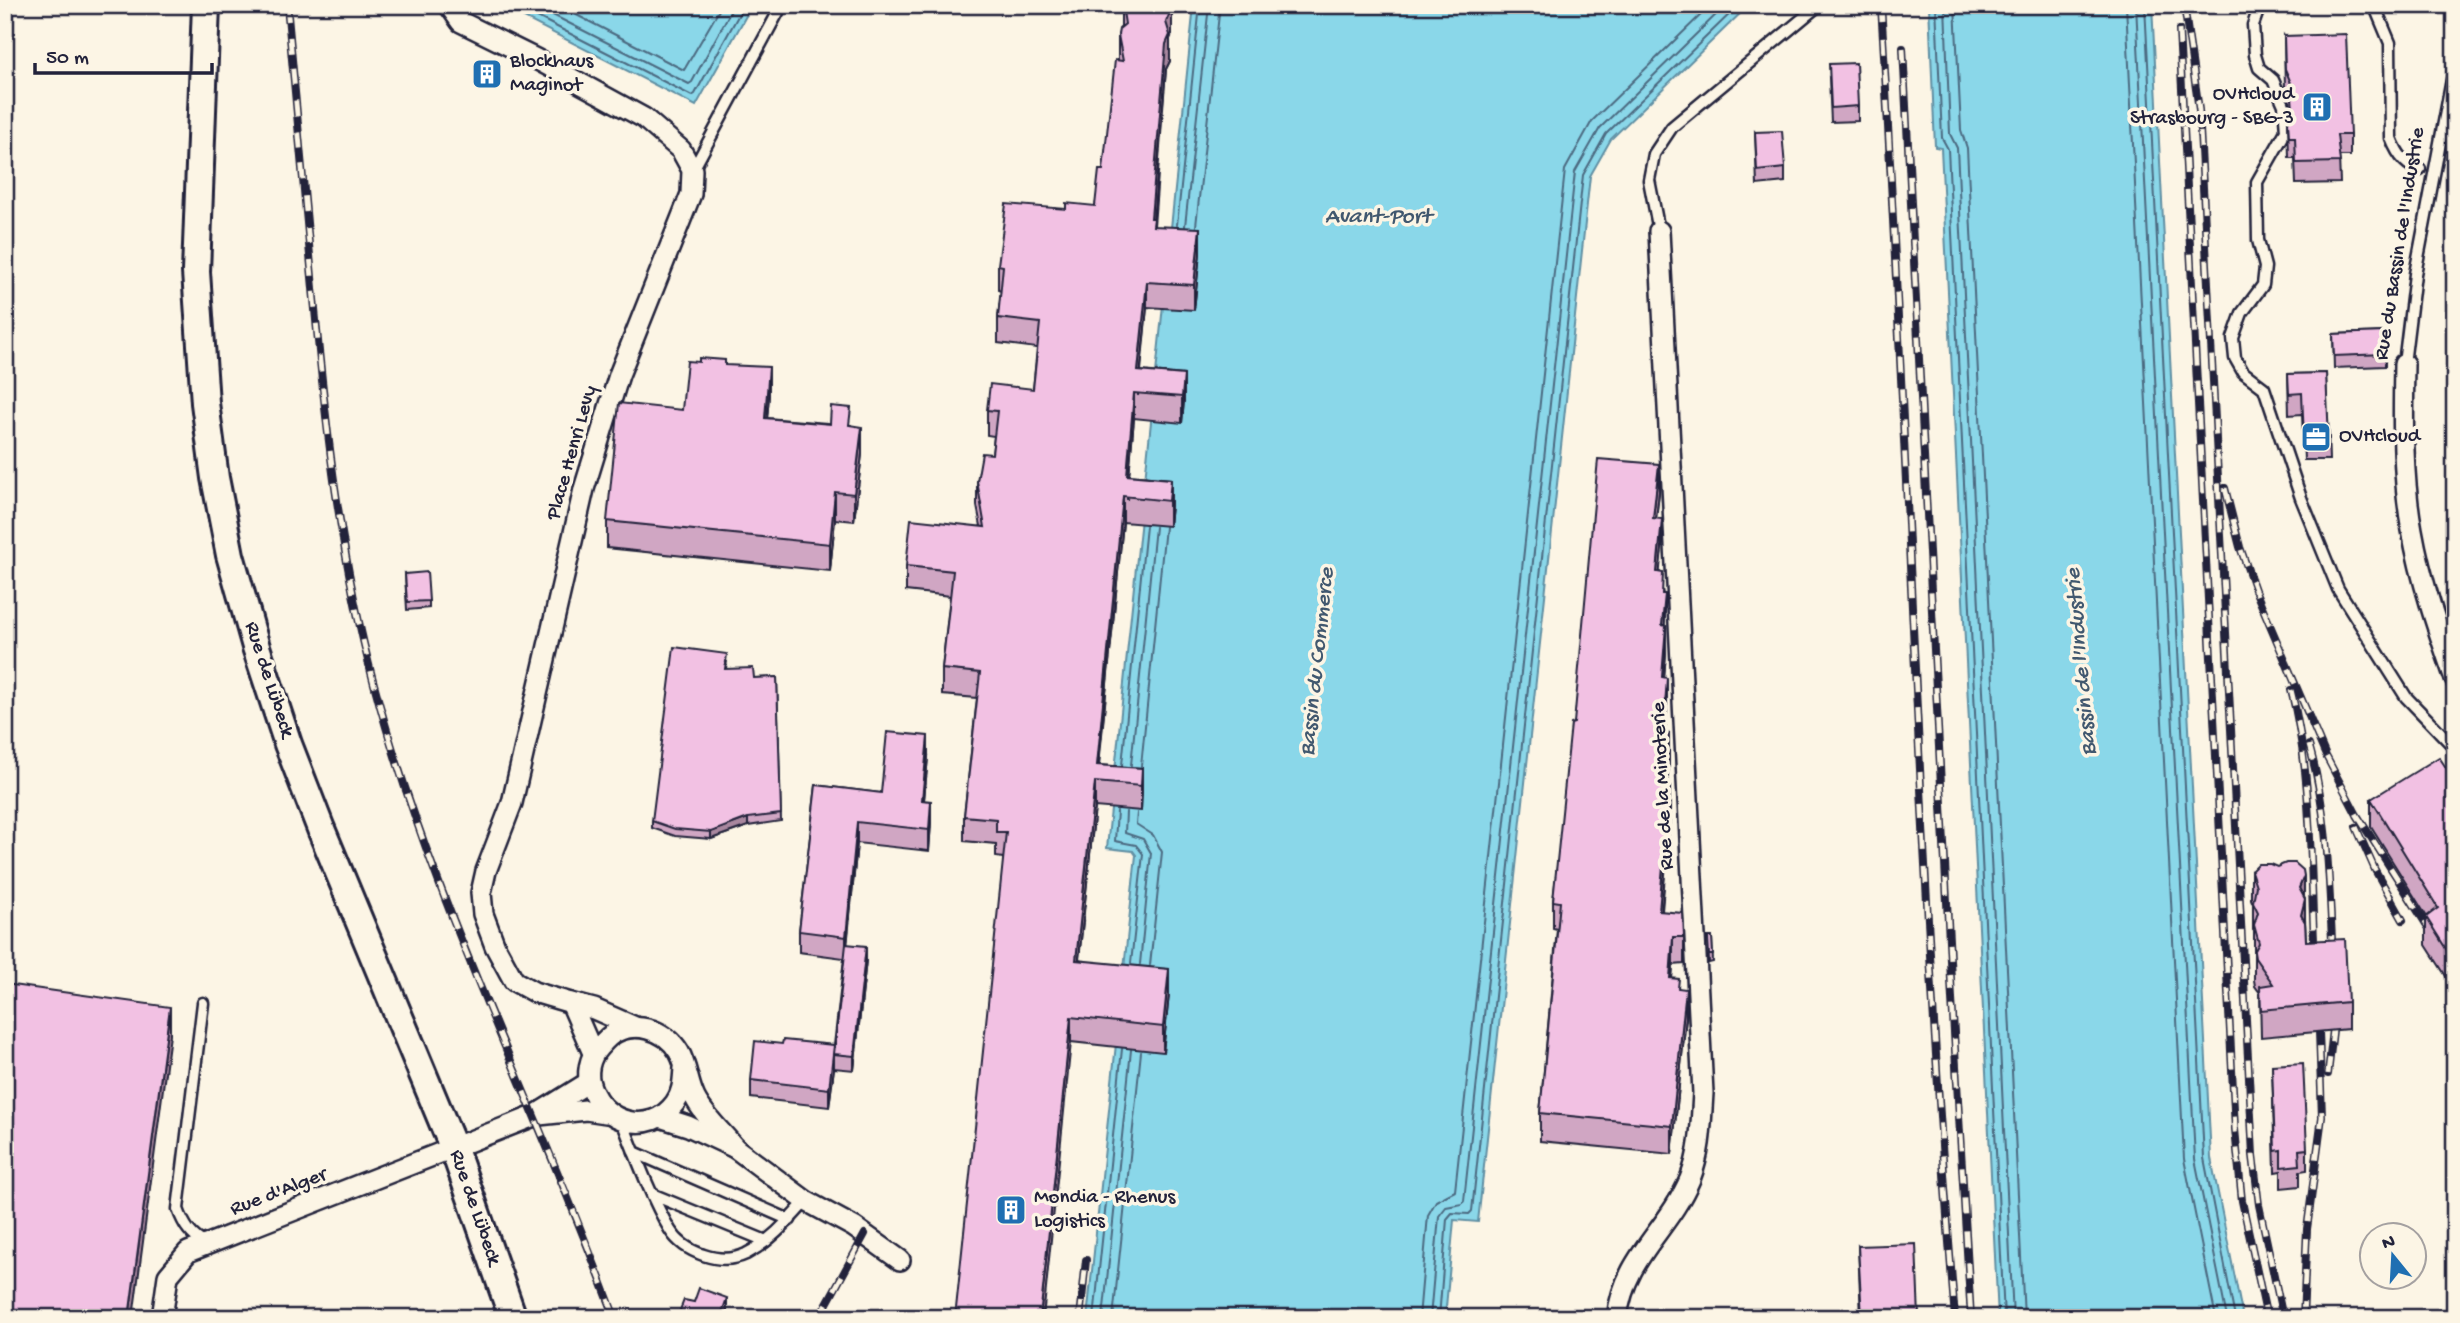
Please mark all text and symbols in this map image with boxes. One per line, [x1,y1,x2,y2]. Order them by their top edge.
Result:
scale bar [35,32,212,76]
text: 50 m [46,47,89,72]
place label: Blockhaus Maginot [509,50,595,99]
building icon: Blockhaus Maginot [470,57,504,91]
place label: OVHcloud Strasbourg - SBG-3 [2130,83,2296,132]
building icon: OVHcloud Strasbourg - SBG-3 [2300,90,2334,124]
street label: Rue du Bassin de l'Industrie [2370,125,2432,362]
water label: Avant-Port [1325,204,1435,231]
street label: Place Henri Levy [542,383,604,524]
office icon: OVHcloud [2299,420,2333,454]
place label: OVHcloud [2339,425,2422,450]
water label: Bassin du Commerce [1295,565,1341,758]
water label: Bassin de l'Industrie [2060,566,2104,757]
street label: Rue de Lübeck [237,619,299,744]
street label: Rue de la Minoterie [1647,700,1681,871]
street label: Rue de Lübeck [443,1147,506,1272]
street label: Rue d'Alger [227,1163,332,1223]
place label: Mondia - Rhenus Logistics [1034,1186,1176,1235]
building icon: Mondia - Rhenus Logistics [994,1193,1028,1227]
north arrow [2358,1222,2428,1292]
text: N [2379,1230,2398,1256]

